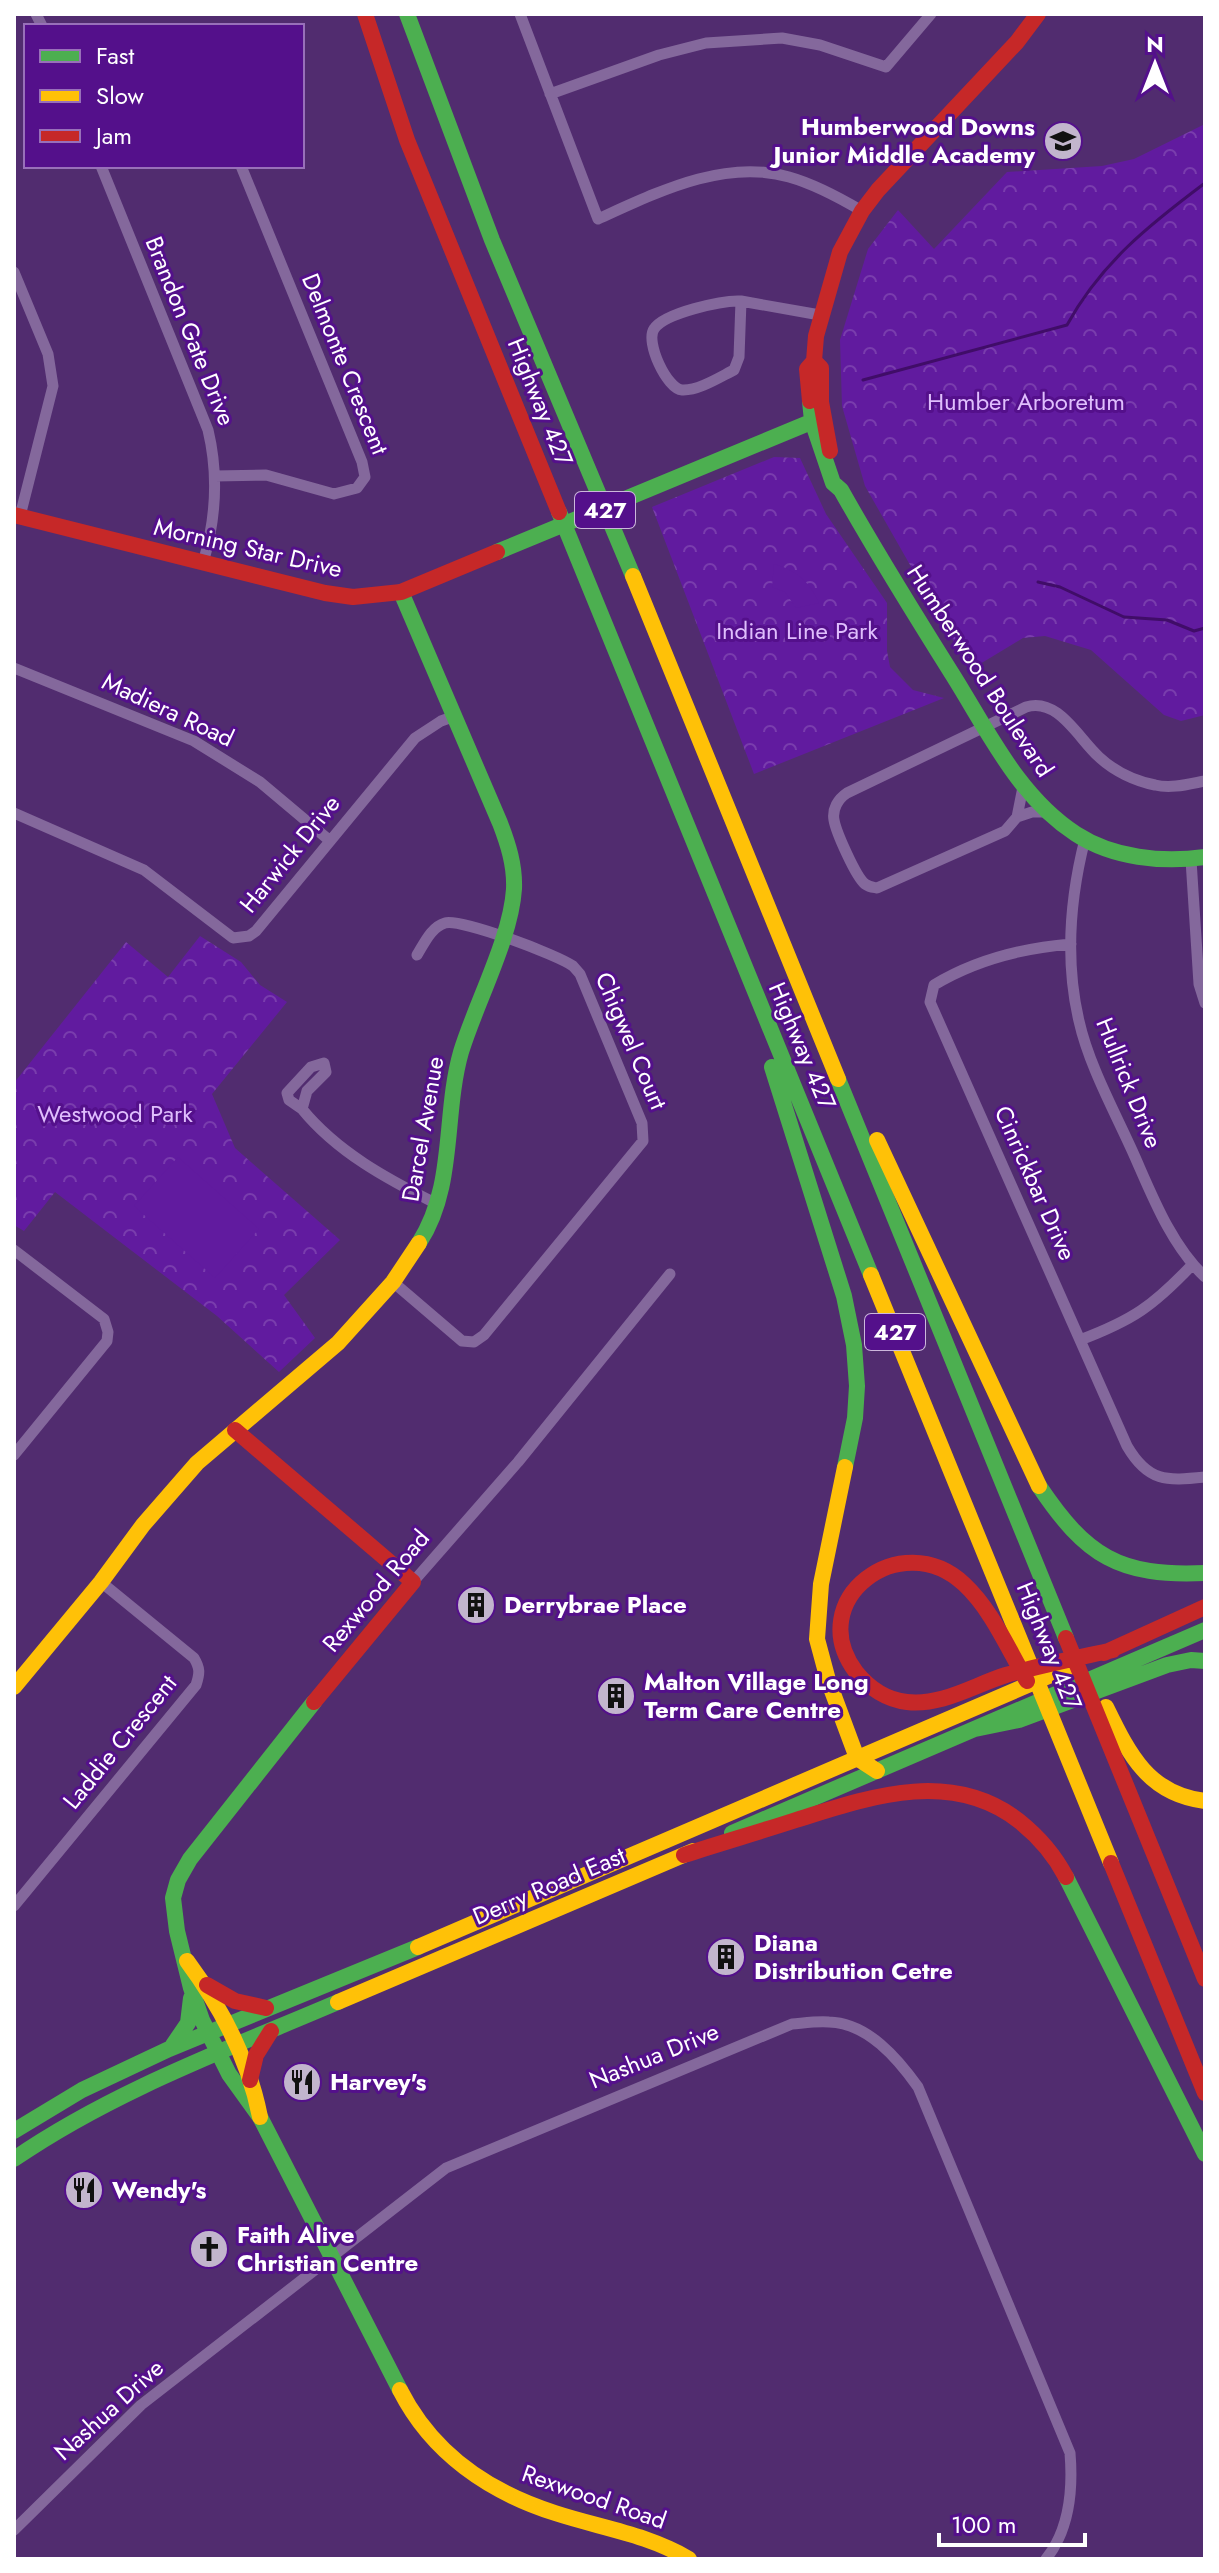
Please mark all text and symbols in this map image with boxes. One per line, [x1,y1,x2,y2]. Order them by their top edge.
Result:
legend [24,24,304,168]
north arrow [1115,24,1195,104]
text: N [1146,28,1164,60]
text: Fast [96,38,134,73]
text: Slow [96,78,144,113]
place label: Humberwood Downs Junior Middle Academy [770,109,1035,172]
text: Jam [93,118,132,153]
school or university icon: Humberwood Downs Junior Middle Academy [1042,120,1084,162]
street label: Brandon Gate Drive [137,231,244,431]
street label: Delmonte Crescent [293,268,398,460]
street label: Highway 427 [499,333,582,471]
park label: Humber Arboretum [927,384,1125,419]
road number: 427 [575,492,635,528]
street label: Morning Star Drive [150,509,346,586]
street label: Humberwood Boulevard [898,558,1062,784]
park label: Indian Line Park [716,613,878,648]
street label: Madiera Road [96,664,240,755]
street label: Harwick Drive [231,787,348,920]
street label: Chigwel Court [587,967,676,1115]
street label: Highway 427 [760,977,845,1115]
street label: Hullrick Drive [1087,1012,1172,1153]
street label: Darcel Avenue [393,1053,453,1204]
park label: Westwood Park [37,1096,193,1131]
street label: Cinrickbar Drive [986,1100,1085,1266]
road number: 427 [865,1314,925,1350]
street label: Rexwood Road [314,1522,437,1660]
street label: Highway 427 [1008,1577,1091,1715]
building icon: Derrybrae Place [455,1584,497,1626]
place label: Derrybrae Place [504,1587,687,1622]
place label: Malton Village Long Term Care Centre [644,1664,869,1727]
street label: Laddie Crescent [54,1667,185,1816]
building icon: Malton Village Long Term Care Centre [595,1675,637,1717]
street label: Derry Road East [467,1838,631,1933]
place label: Diana Distribution Cetre [754,1925,953,1988]
building icon: Diana Distribution Cetre [705,1936,747,1978]
street label: Nashua Drive [584,2014,724,2097]
restaurant icon: Harvey's [281,2061,323,2103]
place label: Harvey's [330,2064,427,2099]
restaurant icon: Wendy's [63,2169,105,2211]
place label: Wendy's [112,2172,206,2207]
place label: Faith Alive Christian Centre [237,2217,418,2280]
church icon: Faith Alive Christian Centre [188,2228,230,2270]
street label: Nashua Drive [46,2351,171,2469]
street label: Rexwood Road [517,2455,671,2538]
scale bar [939,2497,1085,2547]
text: 100 m [951,2507,1017,2542]

